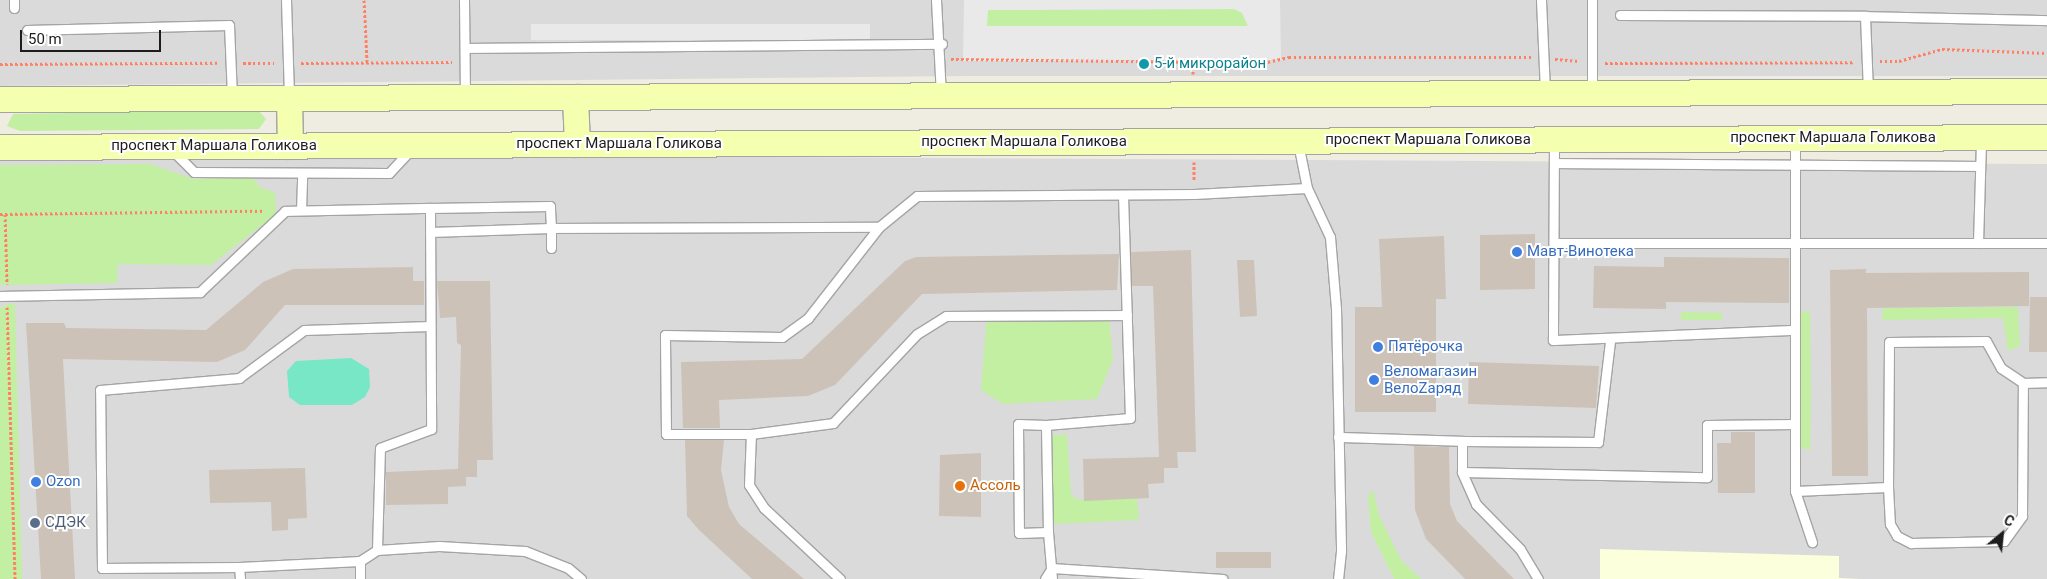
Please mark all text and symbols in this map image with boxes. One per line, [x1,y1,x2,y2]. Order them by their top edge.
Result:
scale bar [22,20,164,52]
text: 50 m [28,30,62,48]
place label: 5-й микрорайон [1154,55,1266,73]
marker: 5-й микрорайон [1138,58,1150,70]
street label: проспект Маршала Голикова [1730,129,1936,147]
street label: проспект Маршала Голикова [1325,131,1531,149]
street label: проспект Маршала Голикова [921,133,1127,151]
street label: проспект Маршала Голикова [516,135,722,153]
street label: проспект Маршала Голикова [111,137,317,155]
place label: Мавт-Винотека [1527,243,1634,261]
marker: Мавт-Винотека [1511,246,1523,258]
place label: Пятёрочка [1388,338,1463,356]
marker: Пятёрочка [1372,341,1384,353]
place label: Веломагазин ВелоZаряд [1384,362,1477,397]
marker: Веломагазин ВелоZаряд [1368,374,1380,386]
place label: Ozon [46,473,80,491]
marker: Ozon [30,476,42,488]
place label: Ассоль [970,477,1021,495]
marker: Ассоль [954,480,966,492]
north arrow [1977,509,2027,559]
text: С [2001,512,2017,530]
place label: СДЭК [45,514,86,532]
marker: СДЭК [29,517,41,529]

